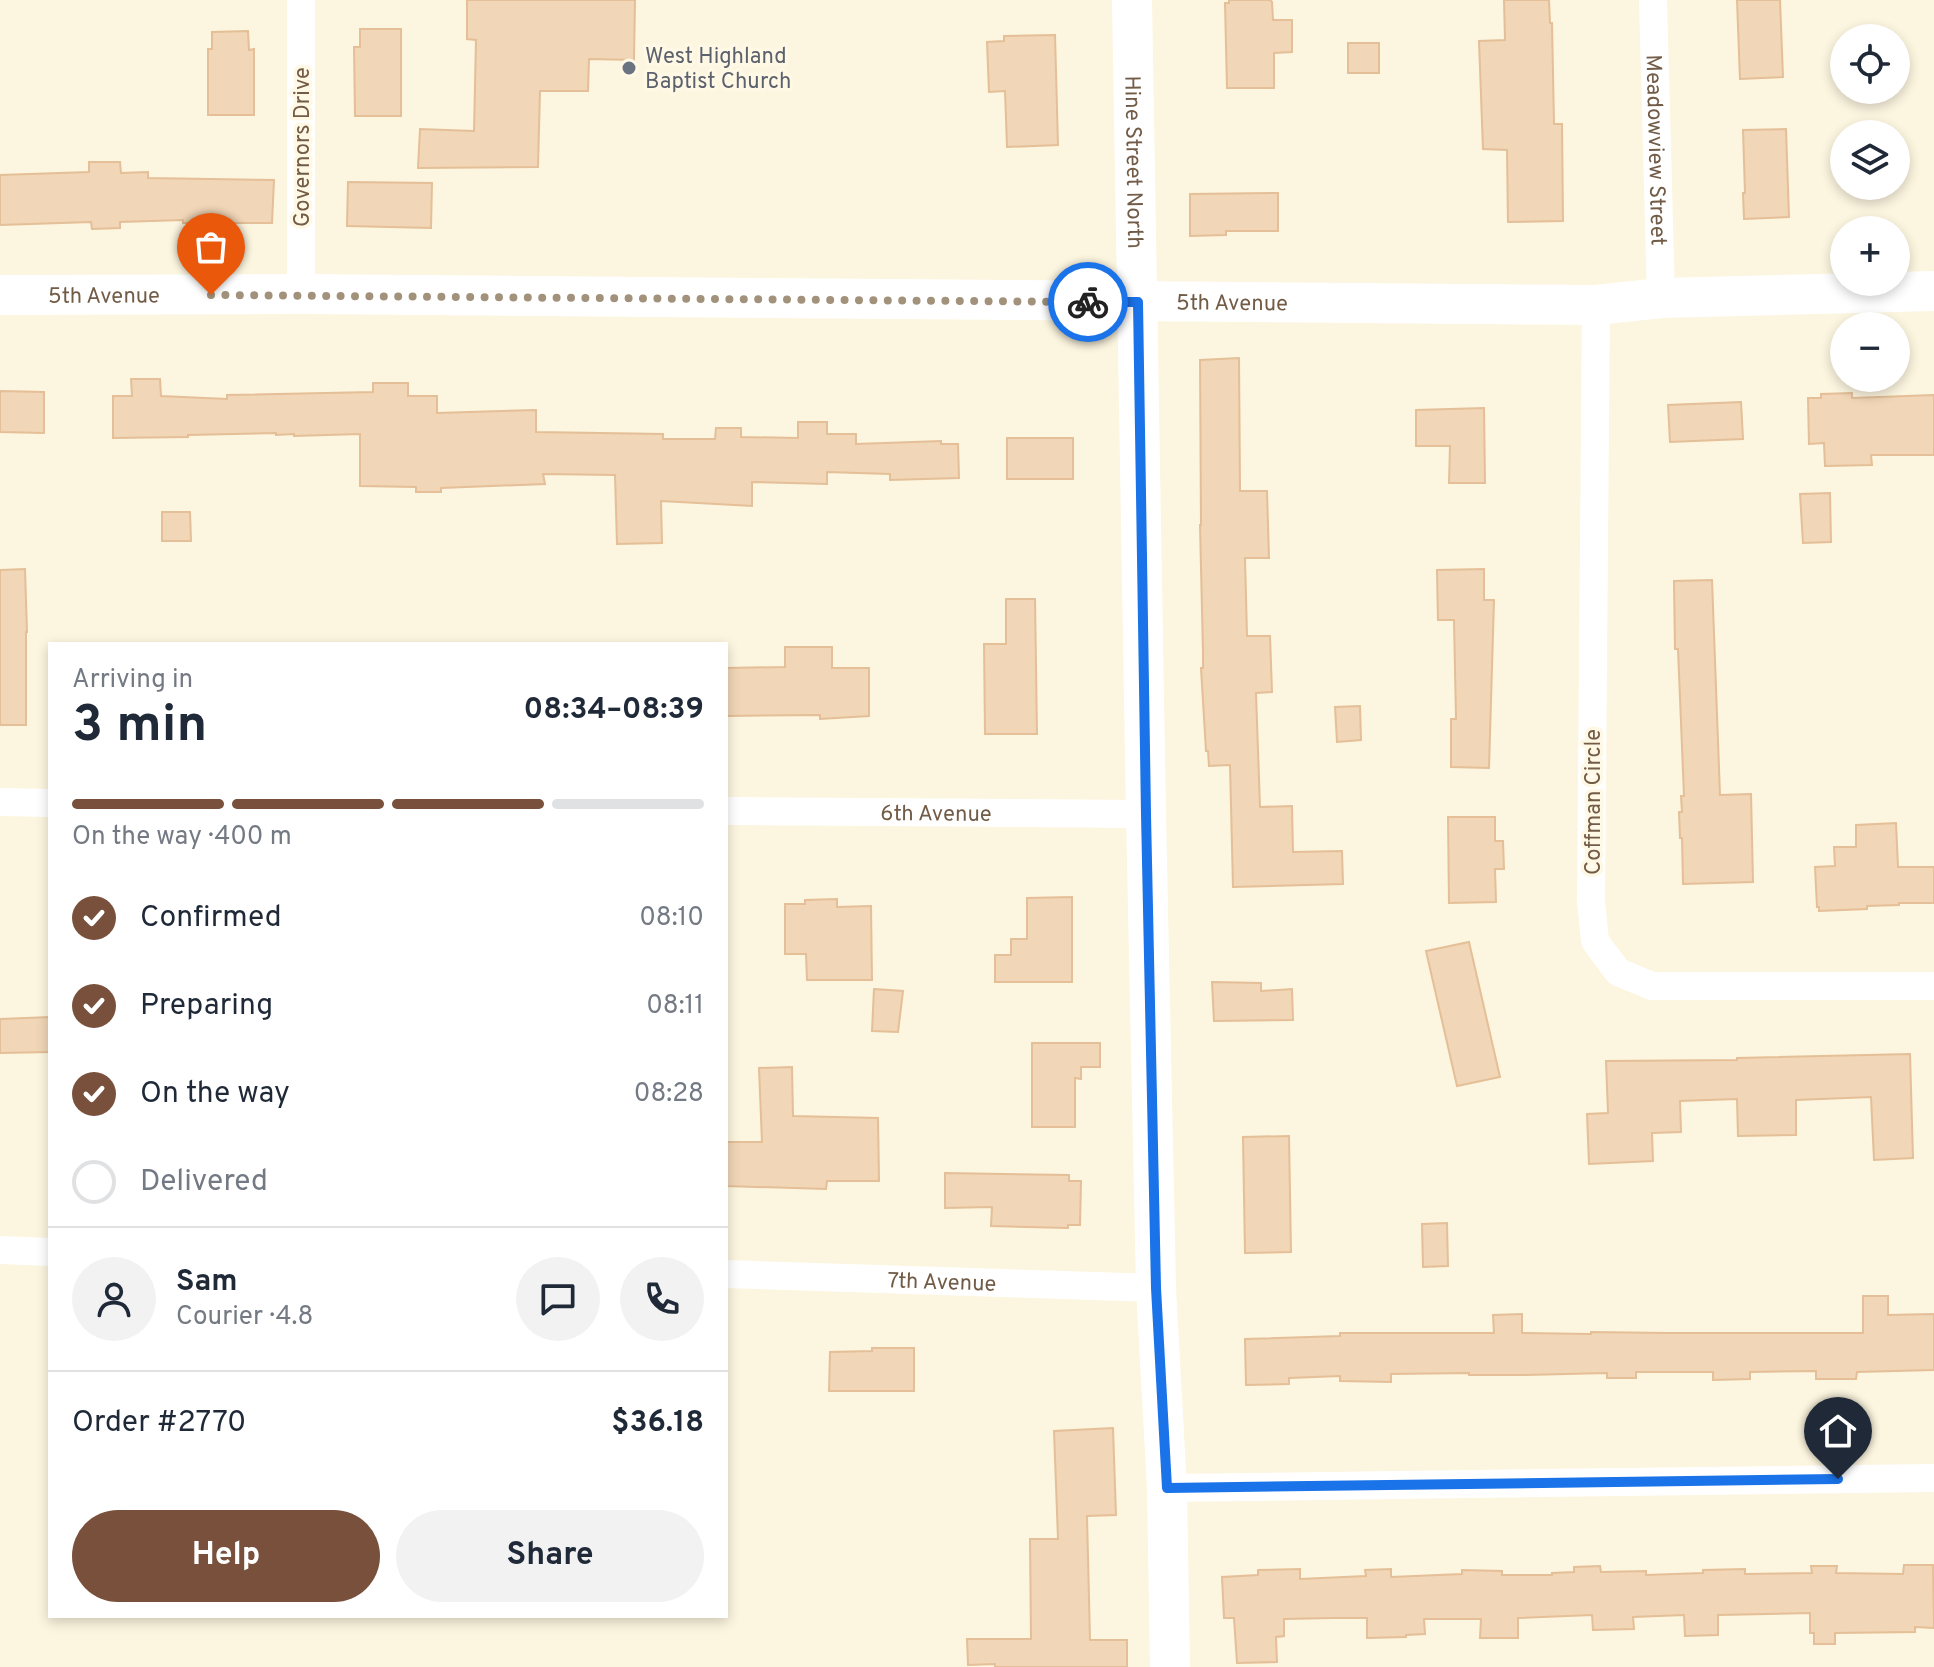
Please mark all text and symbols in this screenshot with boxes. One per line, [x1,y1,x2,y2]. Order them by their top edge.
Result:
map controls [1830,24,1910,392]
button: locate [1830,24,1910,104]
place label: West Highland Baptist Church [645,44,791,96]
street label: Meadowview Street [1638,54,1671,246]
marker: West Highland Baptist Church [620,59,638,77]
street label: Governors Drive [290,67,317,227]
street label: Hine Street North [1117,75,1147,249]
button: layers [1830,120,1910,200]
pin [177,213,245,295]
button: + [1830,216,1910,296]
icon: bag [189,225,233,269]
courier [1048,262,1128,342]
icon: bike [1066,280,1110,324]
street label: 5th Avenue [48,283,160,311]
street label: 5th Avenue [1176,290,1288,318]
button: − [1830,312,1910,392]
text: Arriving in [72,664,193,697]
text: 08:34–08:39 [524,692,704,729]
text: 3 min [72,694,207,760]
street label: Coffman Circle [1581,729,1608,875]
street label: 6th Avenue [880,801,992,829]
text: On the way · 400 m [72,821,292,854]
icon: check [72,896,116,940]
text: Confirmed [140,900,282,937]
text: 08:10 [639,902,704,935]
icon: check [72,984,116,1028]
text: Preparing [140,988,273,1025]
text: 08:11 [646,990,704,1023]
icon: check [72,1072,116,1116]
text: On the way [140,1076,290,1113]
text: 08:28 [634,1078,704,1111]
text: Delivered [140,1164,268,1201]
button: person [72,1257,156,1341]
button: chat [516,1257,600,1341]
button: phone [620,1257,704,1341]
text: Sam [176,1264,238,1301]
street label: 7th Avenue [887,1268,997,1299]
text: Courier · 4.8 [176,1301,313,1334]
pin [1804,1397,1872,1479]
text: Order #2770 [72,1405,246,1442]
text: $36.18 [611,1405,704,1442]
icon: home [1816,1409,1860,1453]
button: Help [72,1510,380,1602]
button: Share [396,1510,704,1602]

